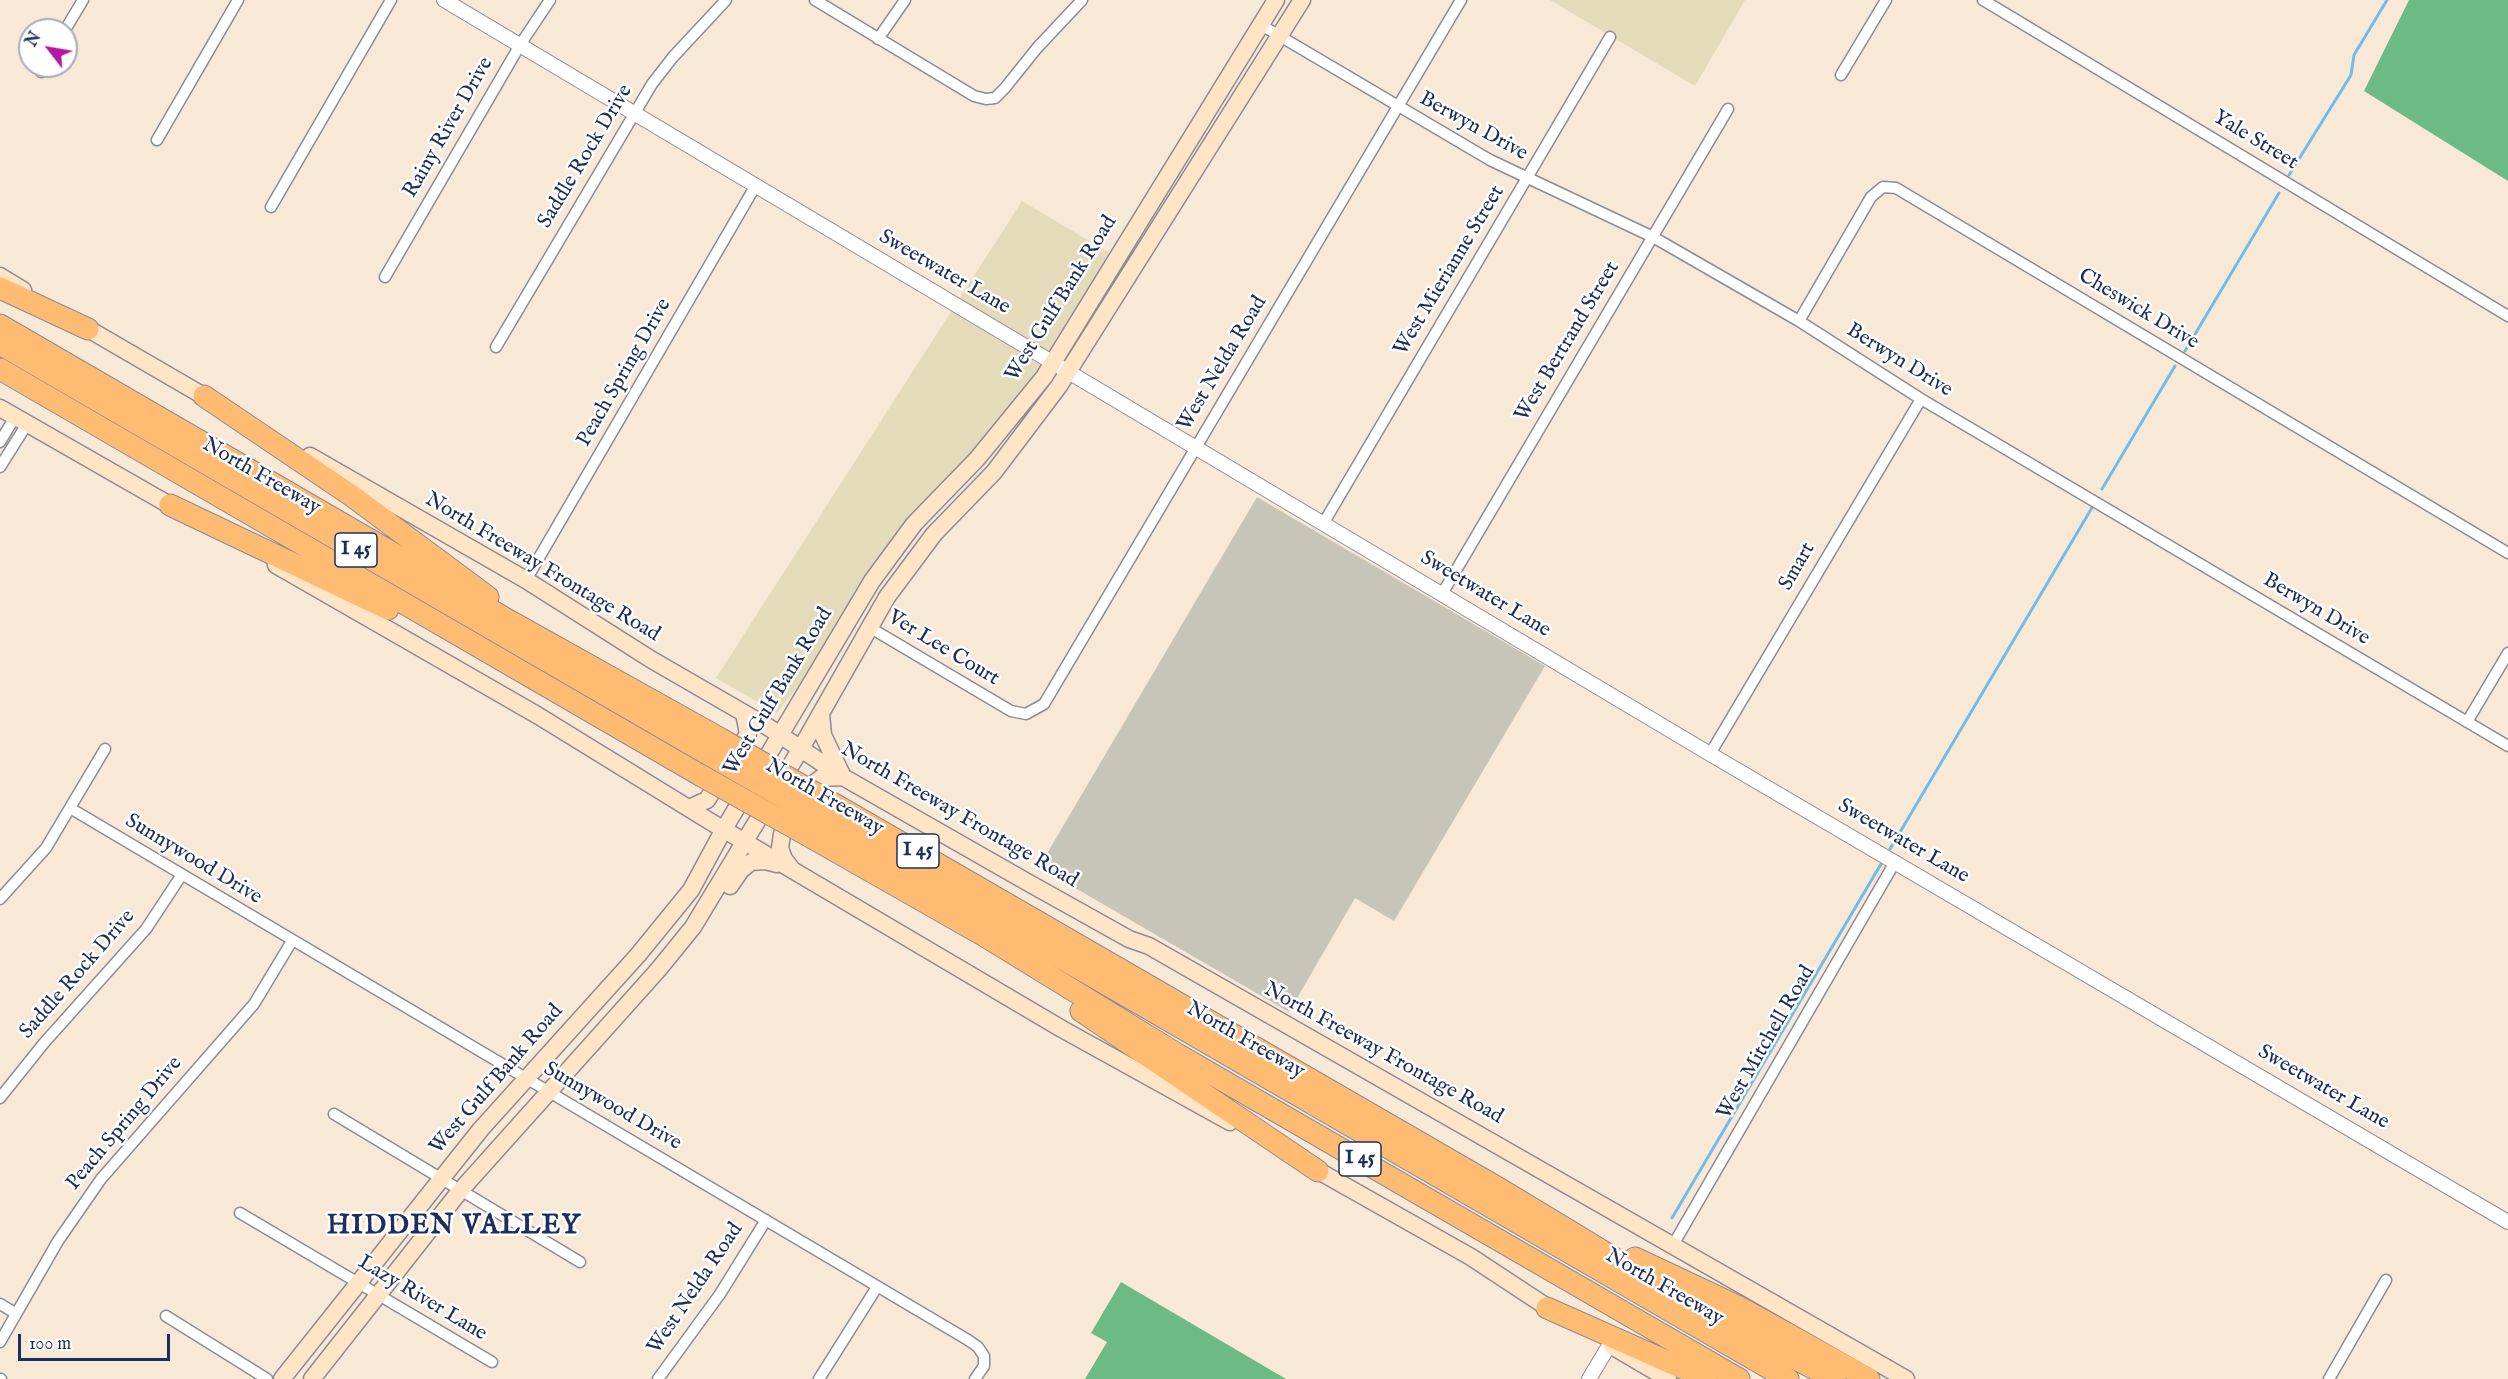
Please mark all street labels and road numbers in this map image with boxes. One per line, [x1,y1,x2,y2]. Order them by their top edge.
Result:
street label: Rainy River Drive [399,53,499,203]
street label: Saddle Rock Drive [533,81,639,233]
street label: Berwyn Drive [1414,87,1532,167]
street label: Yale Street [2208,106,2302,176]
street label: West Mierianne Street [1389,181,1511,361]
street label: West Gulf Bank Road [1001,211,1123,387]
street label: Sweetwater Lane [874,225,1014,321]
street label: West Bertrand Street [1510,257,1626,427]
street label: Cheswick Drive [2073,264,2203,356]
street label: West Nelda Road [1173,292,1273,436]
street label: Peach Spring Drive [572,294,678,452]
street label: Berwyn Drive [1841,319,1957,403]
street label: North Freeway [197,433,325,521]
street label: North Freeway Frontage Road [420,488,664,648]
road number: I 45 [335,533,377,567]
street label: Smart [1774,539,1822,595]
street label: Sweetwater Lane [1415,546,1555,644]
street label: Berwyn Drive [2258,568,2374,652]
street label: West Gulf Bank Road [719,604,839,780]
street label: Ver Lee Court [883,606,1003,692]
street label: North Freeway Frontage Road [836,738,1082,894]
street label: North Freeway [760,754,888,842]
street label: Sweetwater Lane [1833,794,1973,890]
street label: Sunnywood Drive [120,809,266,911]
road number: I 45 [897,834,939,868]
street label: Saddle Rock Drive [15,905,141,1045]
street label: West Mitchell Road [1713,962,1821,1124]
street label: North Freeway Frontage Road [1259,978,1507,1130]
street label: North Freeway [1181,997,1309,1085]
street label: West Gulf Bank Road [425,1000,569,1160]
street label: Sweetwater Lane [2253,1040,2393,1136]
street label: Peach Spring Drive [62,1052,188,1196]
street label: Sunnywood Drive [538,1057,686,1157]
road number: I 45 [1339,1142,1381,1176]
street label: West Nelda Road [643,1219,749,1359]
street label: North Freeway [1600,1244,1728,1332]
street label: Lazy River Lane [353,1251,491,1347]

